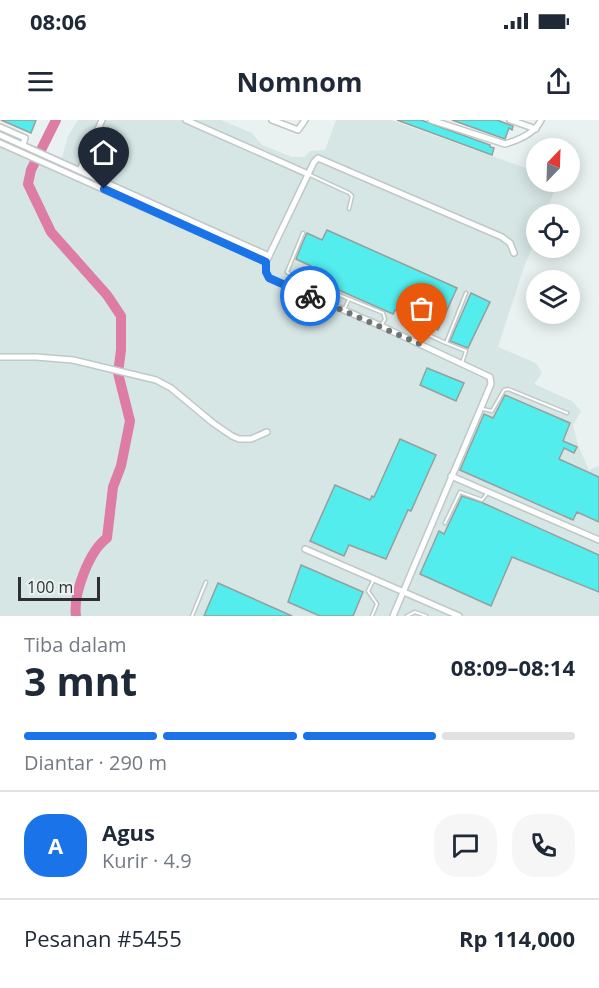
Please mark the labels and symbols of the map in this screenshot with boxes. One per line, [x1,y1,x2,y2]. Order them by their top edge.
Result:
pin [78,127,129,189]
north arrow [526,138,580,192]
courier [280,266,340,326]
pin [396,283,447,345]
scale bar [18,574,100,601]

